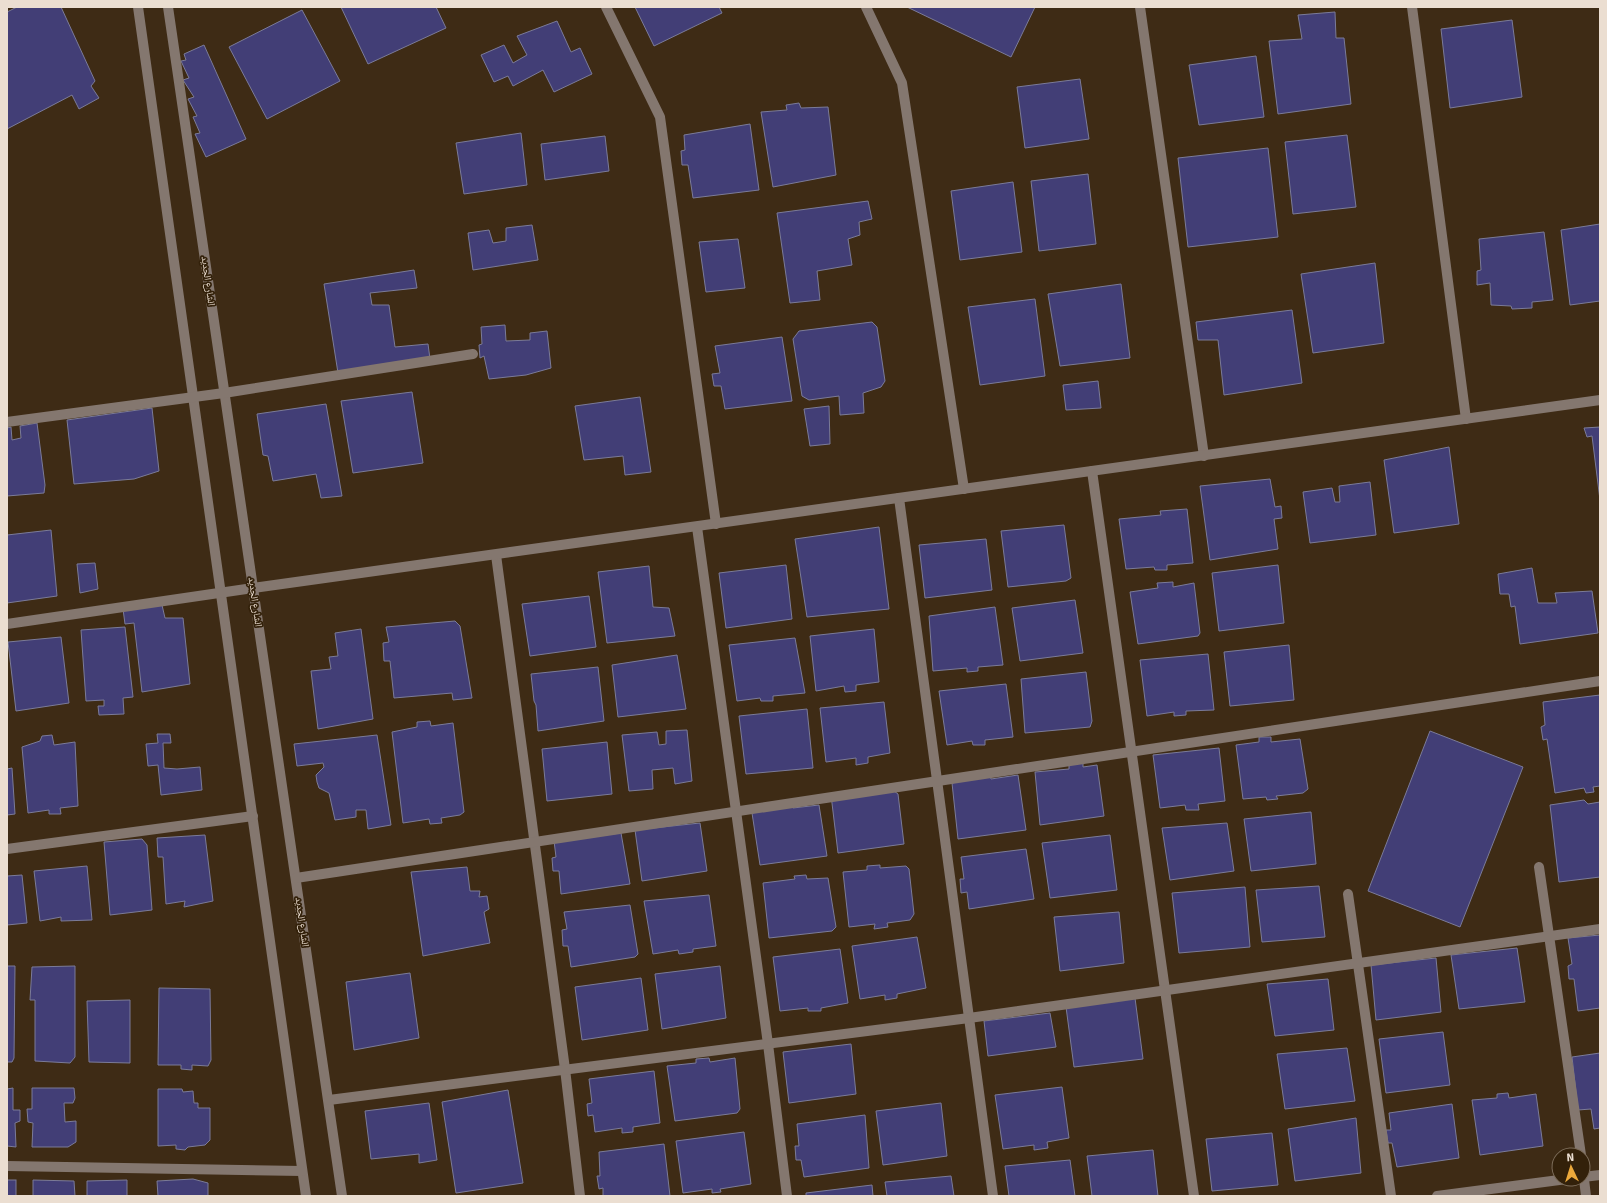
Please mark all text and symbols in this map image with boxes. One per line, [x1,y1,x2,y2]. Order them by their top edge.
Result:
street label: الشارع الجديد [199,255,217,307]
street label: الشارع الجديد [246,576,264,628]
street label: الشارع الجديد [293,896,311,948]
north arrow [1551,1147,1591,1187]
text: N [1566,1151,1575,1164]

